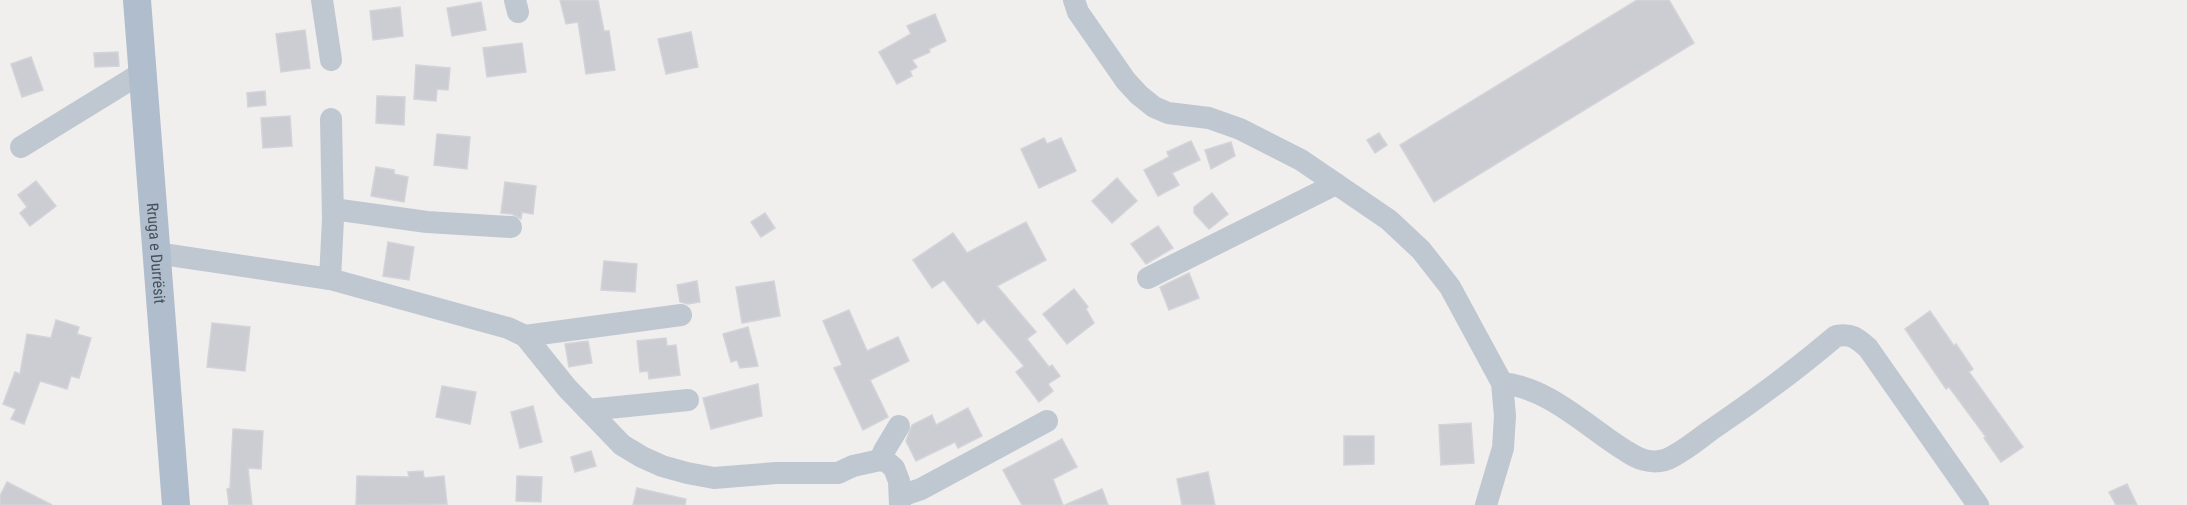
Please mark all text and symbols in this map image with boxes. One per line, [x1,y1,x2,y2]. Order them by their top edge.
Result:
street label: Rruga e Durrësit [143,202,170,305]

